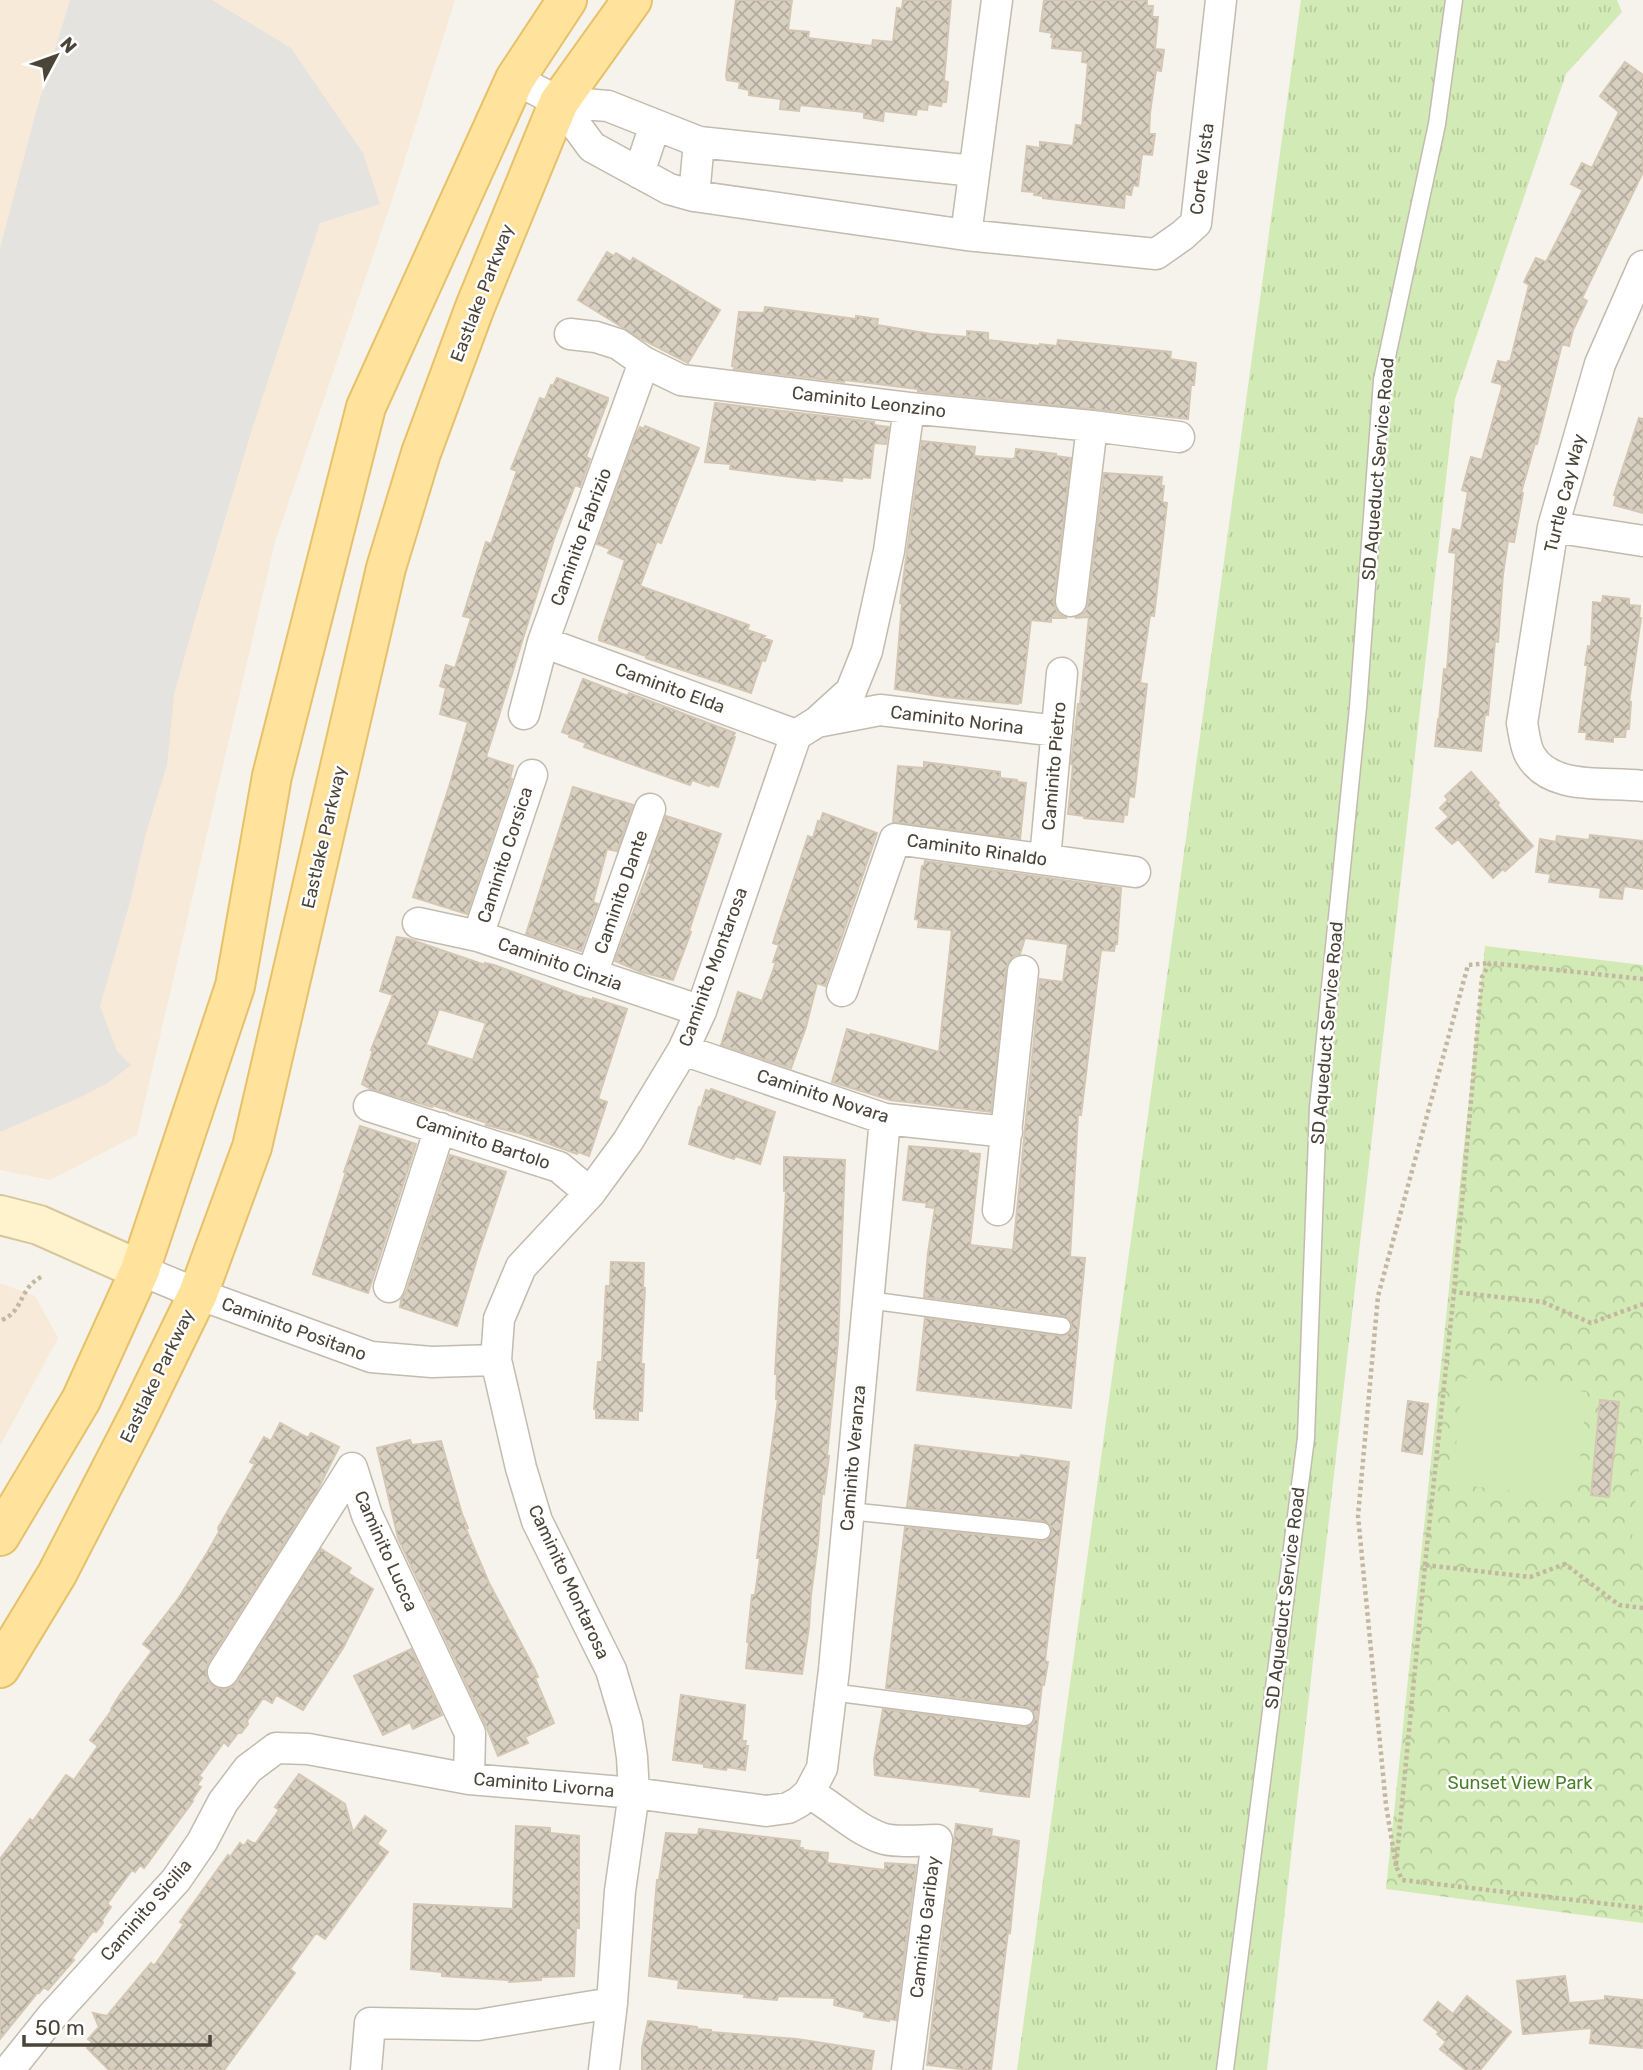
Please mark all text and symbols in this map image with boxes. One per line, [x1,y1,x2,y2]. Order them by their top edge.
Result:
north arrow [21,21,91,91]
text: N [55,32,82,58]
street label: Corte Vista [1185,122,1219,216]
street label: Eastlake Parkway [446,221,518,365]
street label: SD Aqueduct Service Road [1357,357,1399,581]
street label: Caminito Leonzino [791,382,947,422]
street label: Turtle Cay Way [1540,431,1590,555]
street label: Caminito Fabrizio [546,465,616,609]
street label: Caminito Elda [612,658,728,718]
street label: Caminito Norina [889,701,1025,739]
street label: Caminito Pietro [1037,701,1071,831]
street label: Eastlake Parkway [297,763,351,911]
street label: Caminito Corsica [473,784,537,926]
street label: Caminito Dante [590,827,652,957]
street label: Caminito Rinaldo [905,829,1049,871]
street label: Caminito Montarosa [674,884,752,1050]
street label: SD Aqueduct Service Road [1306,921,1348,1145]
street label: Caminito Cinzia [495,932,625,996]
street label: Caminito Novara [754,1064,892,1128]
street label: Caminito Bartolo [413,1110,553,1174]
street label: Caminito Positano [218,1293,370,1365]
street label: Eastlake Parkway [115,1306,199,1446]
street label: Caminito Veranza [836,1384,870,1532]
street label: SD Aqueduct Service Road [1260,1486,1310,1710]
street label: Caminito Lucca [350,1487,422,1615]
street label: Caminito Montarosa [524,1501,614,1663]
street label: Caminito Livorna [473,1768,615,1802]
park label: Sunset View Park [1448,1772,1593,1794]
street label: Caminito Sicilia [96,1855,196,1965]
street label: Caminito Garibay [905,1855,945,1999]
scale bar [24,2004,210,2048]
text: 50 m [35,2015,85,2040]

